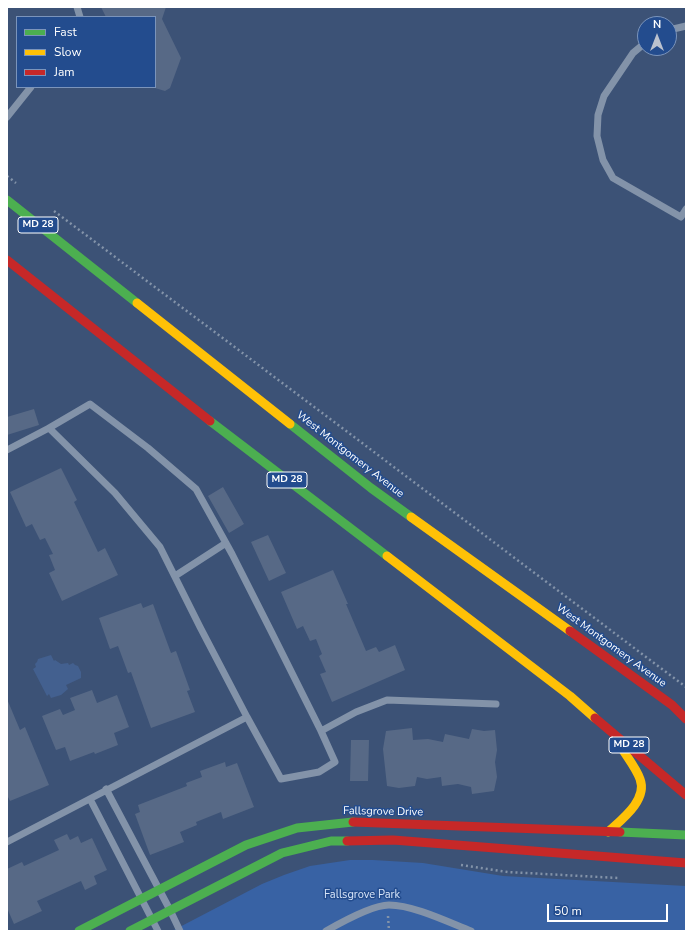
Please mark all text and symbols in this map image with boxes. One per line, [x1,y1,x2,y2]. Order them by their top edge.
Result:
legend [16,16,156,88]
north arrow [637,16,677,56]
text: N [653,17,661,32]
text: Fast [54,24,77,40]
text: Slow [54,44,82,60]
text: Jam [54,64,75,80]
road number: MD 28 [18,217,58,233]
street label: West Montgomery Avenue [294,409,406,501]
road number: MD 28 [267,472,307,488]
street label: West Montgomery Avenue [553,602,669,690]
road number: MD 28 [609,737,649,753]
street label: Fallsgrove Drive [343,805,423,819]
park label: Fallsgrove Park [324,888,400,902]
scale bar [549,896,670,922]
text: 50 m [554,903,582,919]

